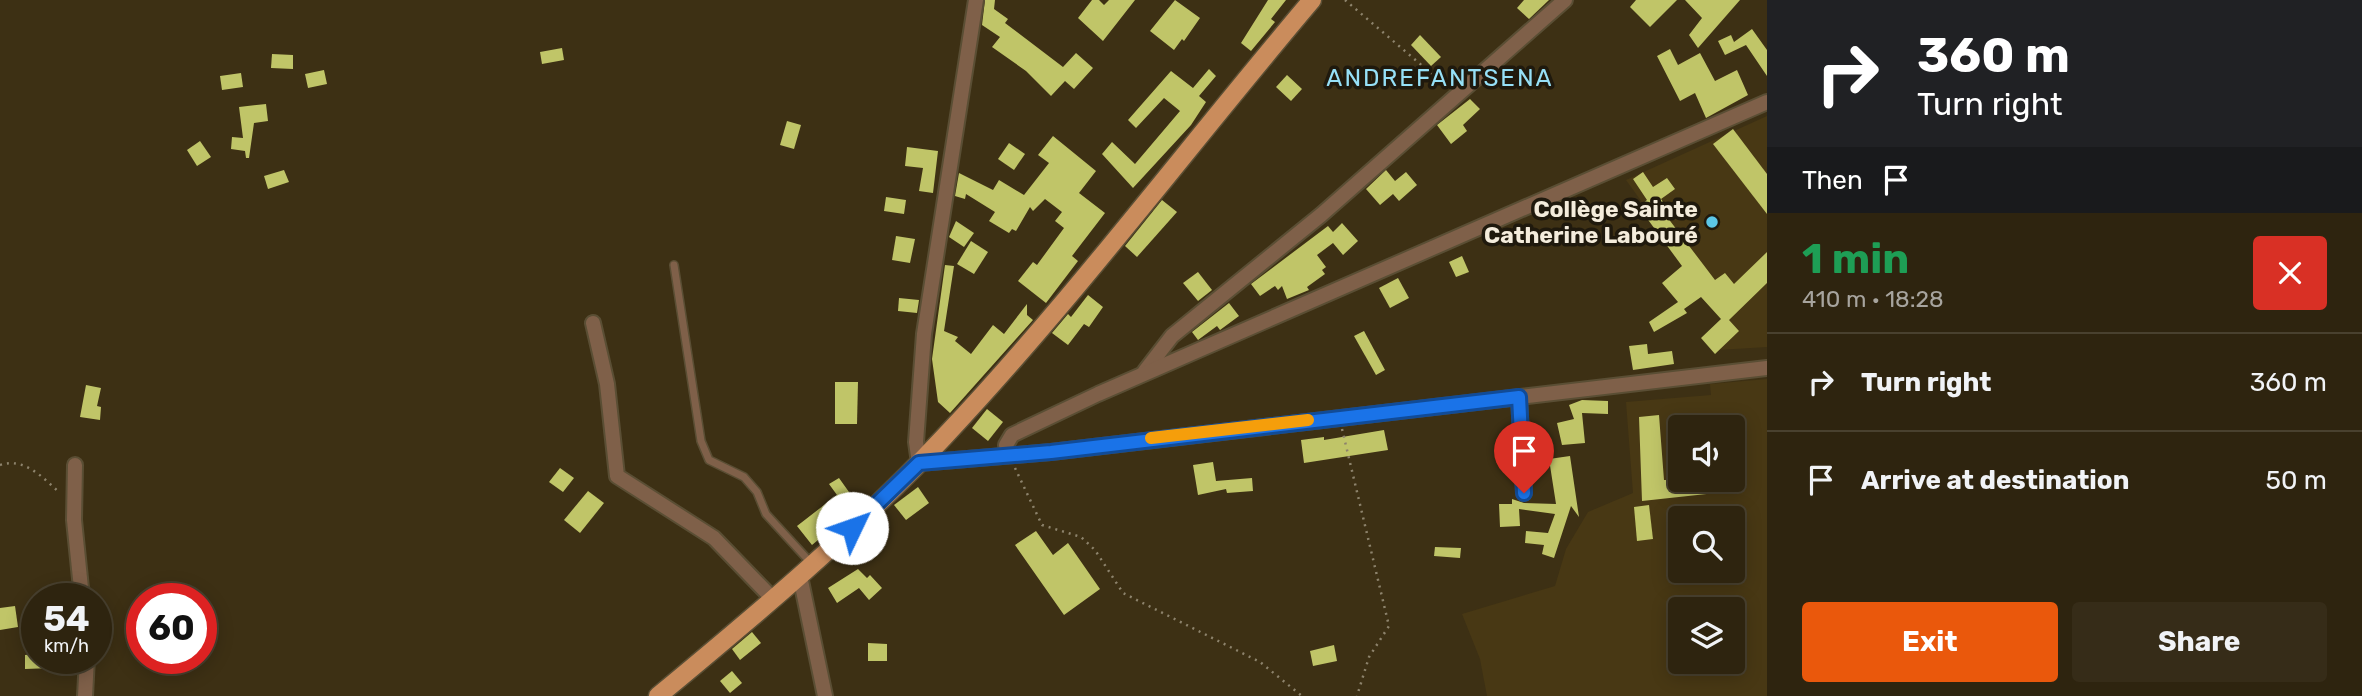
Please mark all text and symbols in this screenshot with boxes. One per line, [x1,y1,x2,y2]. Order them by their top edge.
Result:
text: 360 m [1917,26,2070,84]
icon: right [1802,28,1893,119]
district label: ANDREFANTSENA [1326,64,1554,92]
text: Turn right [1917,85,2062,123]
icon: arrive [1877,161,1915,199]
text: Then [1802,165,1863,196]
place label: Collège Sainte Catherine Labouré [1484,195,1698,249]
marker: Collège Sainte Catherine Labouré [1704,214,1720,230]
text: 1 min [1802,234,1909,284]
button: close [2253,236,2327,310]
text: 410 m · 18:28 [1802,285,1944,313]
icon: right [1802,363,1840,401]
text: Turn right [1861,367,1991,398]
text: 360 m [2250,367,2327,398]
map controls [1668,415,1745,674]
button: sound [1668,415,1745,492]
pin [1494,421,1554,493]
icon: arrive [1505,432,1543,470]
icon: arrive [1802,461,1840,499]
text: Arrive at destination [1861,465,2129,496]
text: 50 m [2266,465,2327,496]
position arrow [815,491,889,565]
button: search [1668,506,1745,583]
speed limit sign: 60 [126,583,217,674]
button: layers [1668,597,1745,674]
text: 54 [43,598,90,640]
button: Exit [1802,602,2058,682]
button: Share [2072,602,2327,682]
text: km/h [44,635,89,657]

